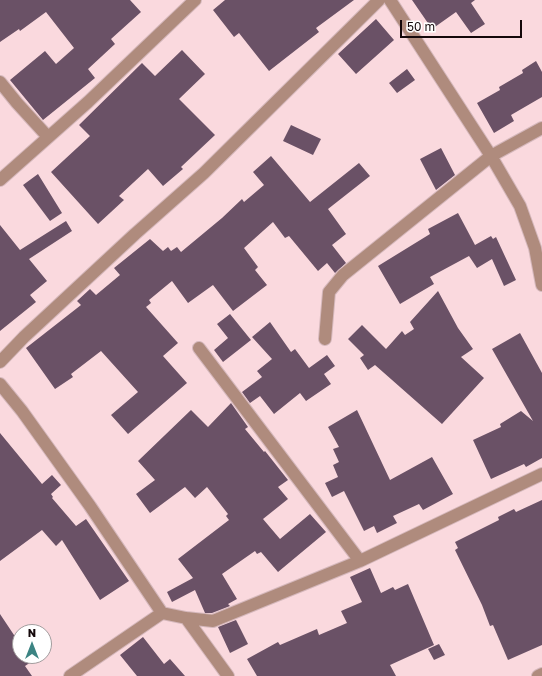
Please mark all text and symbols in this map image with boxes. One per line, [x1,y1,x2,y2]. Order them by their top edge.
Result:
scale bar [402,12,524,38]
text: 50 m [407,19,435,34]
north arrow [12,624,52,664]
text: N [28,626,36,639]

